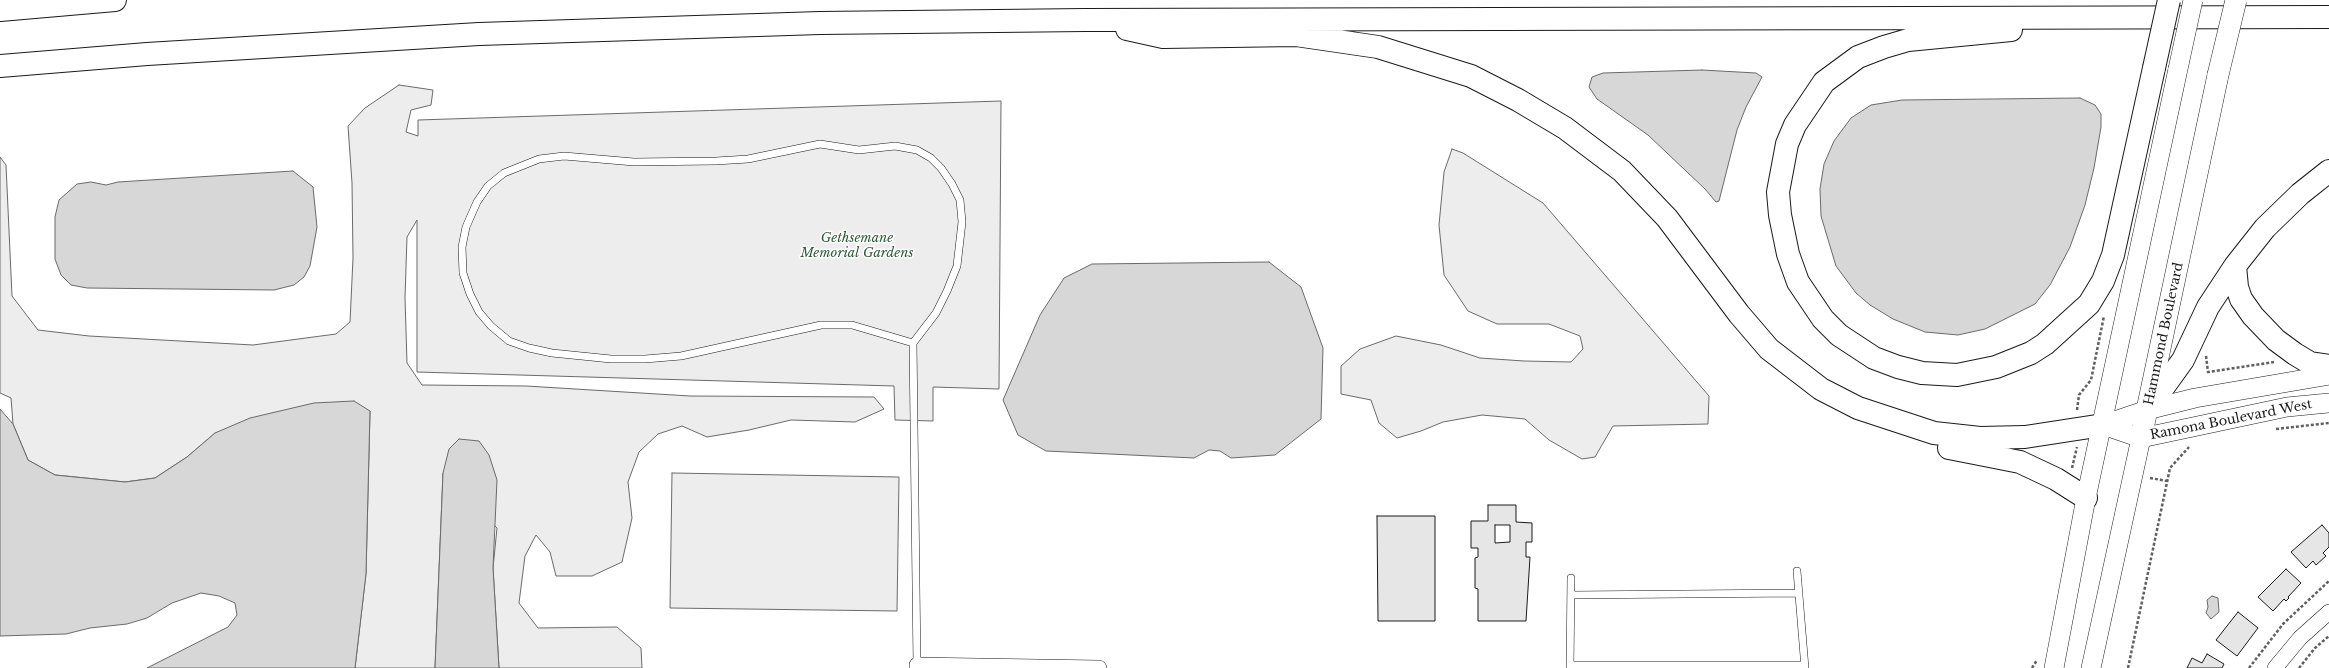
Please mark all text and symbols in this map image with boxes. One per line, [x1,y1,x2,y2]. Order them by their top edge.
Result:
park label: Gethsemane Memorial Gardens [801,230,913,261]
street label: Hammond Boulevard [2141,261,2187,407]
street label: Ramona Boulevard West [2149,397,2313,443]

